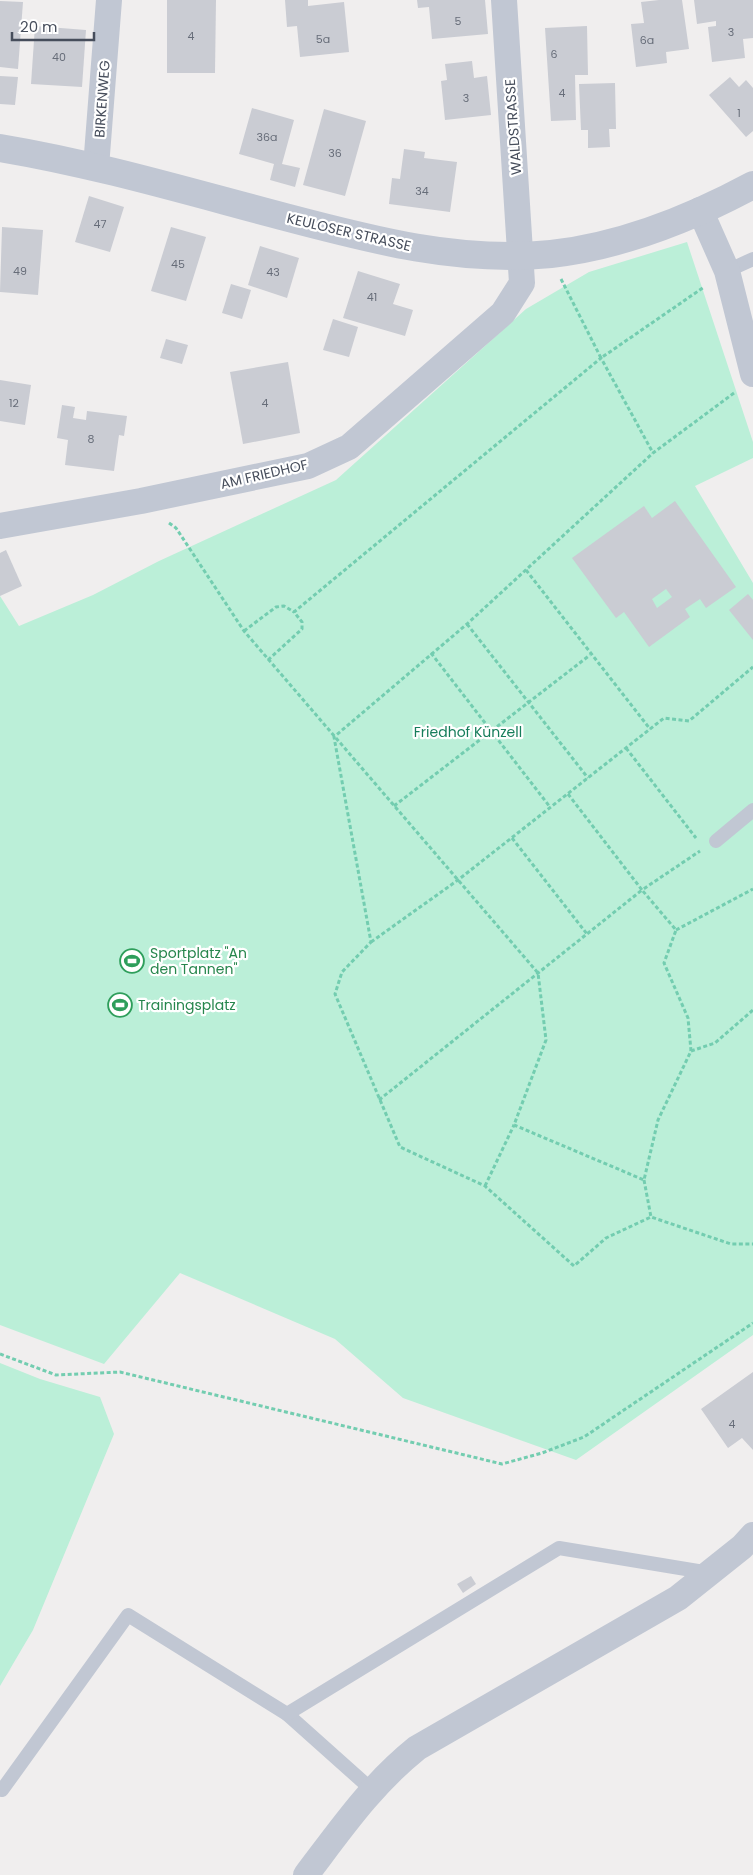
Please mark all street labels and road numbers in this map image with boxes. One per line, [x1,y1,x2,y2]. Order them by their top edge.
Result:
street label: BIRKENWEG [89,59,115,138]
street label: WALDSTRASSE [500,78,526,176]
street label: KEULOSER STRASSE [285,208,413,256]
street label: AM FRIEDHOF [218,454,310,494]

